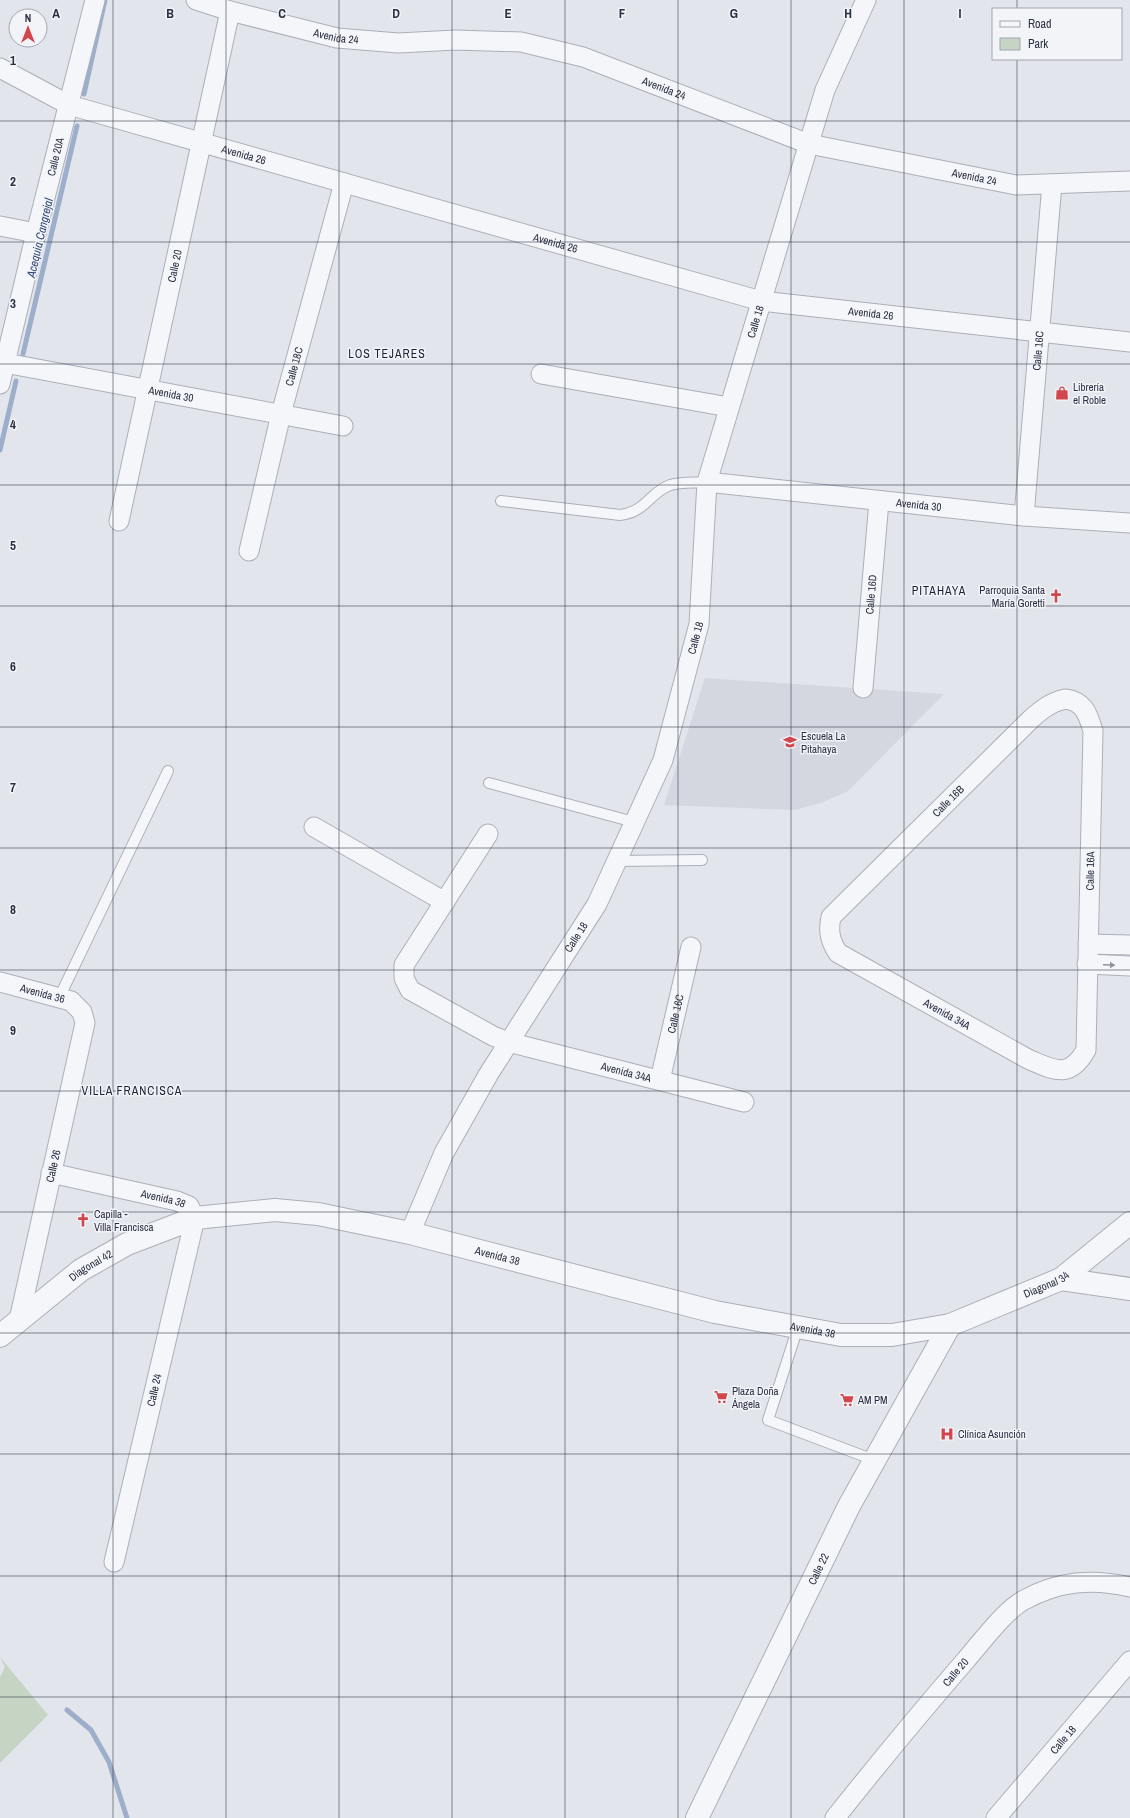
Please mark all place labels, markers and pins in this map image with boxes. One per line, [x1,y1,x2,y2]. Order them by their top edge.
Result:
place label: Librería el Roble [1073,380,1106,407]
shop icon: Librería el Roble [1054,385,1070,401]
place label: Parroquia Santa María Goretti [979,583,1045,610]
church icon: Parroquia Santa María Goretti [1048,588,1064,604]
place label: Escuela La Pitahaya [801,729,846,756]
school or university icon: Escuela La Pitahaya [782,734,798,750]
place label: Capilla - Villa Francisca [94,1207,154,1234]
church icon: Capilla - Villa Francisca [75,1212,91,1228]
place label: Plaza Doña Ángela [731,1384,779,1411]
supermarket icon: Plaza Doña Ángela [713,1389,729,1405]
supermarket icon: AM PM [839,1392,855,1408]
place label: AM PM [857,1393,888,1407]
hospital icon: Clínica Asunción [939,1426,955,1442]
place label: Clínica Asunción [958,1427,1026,1441]

